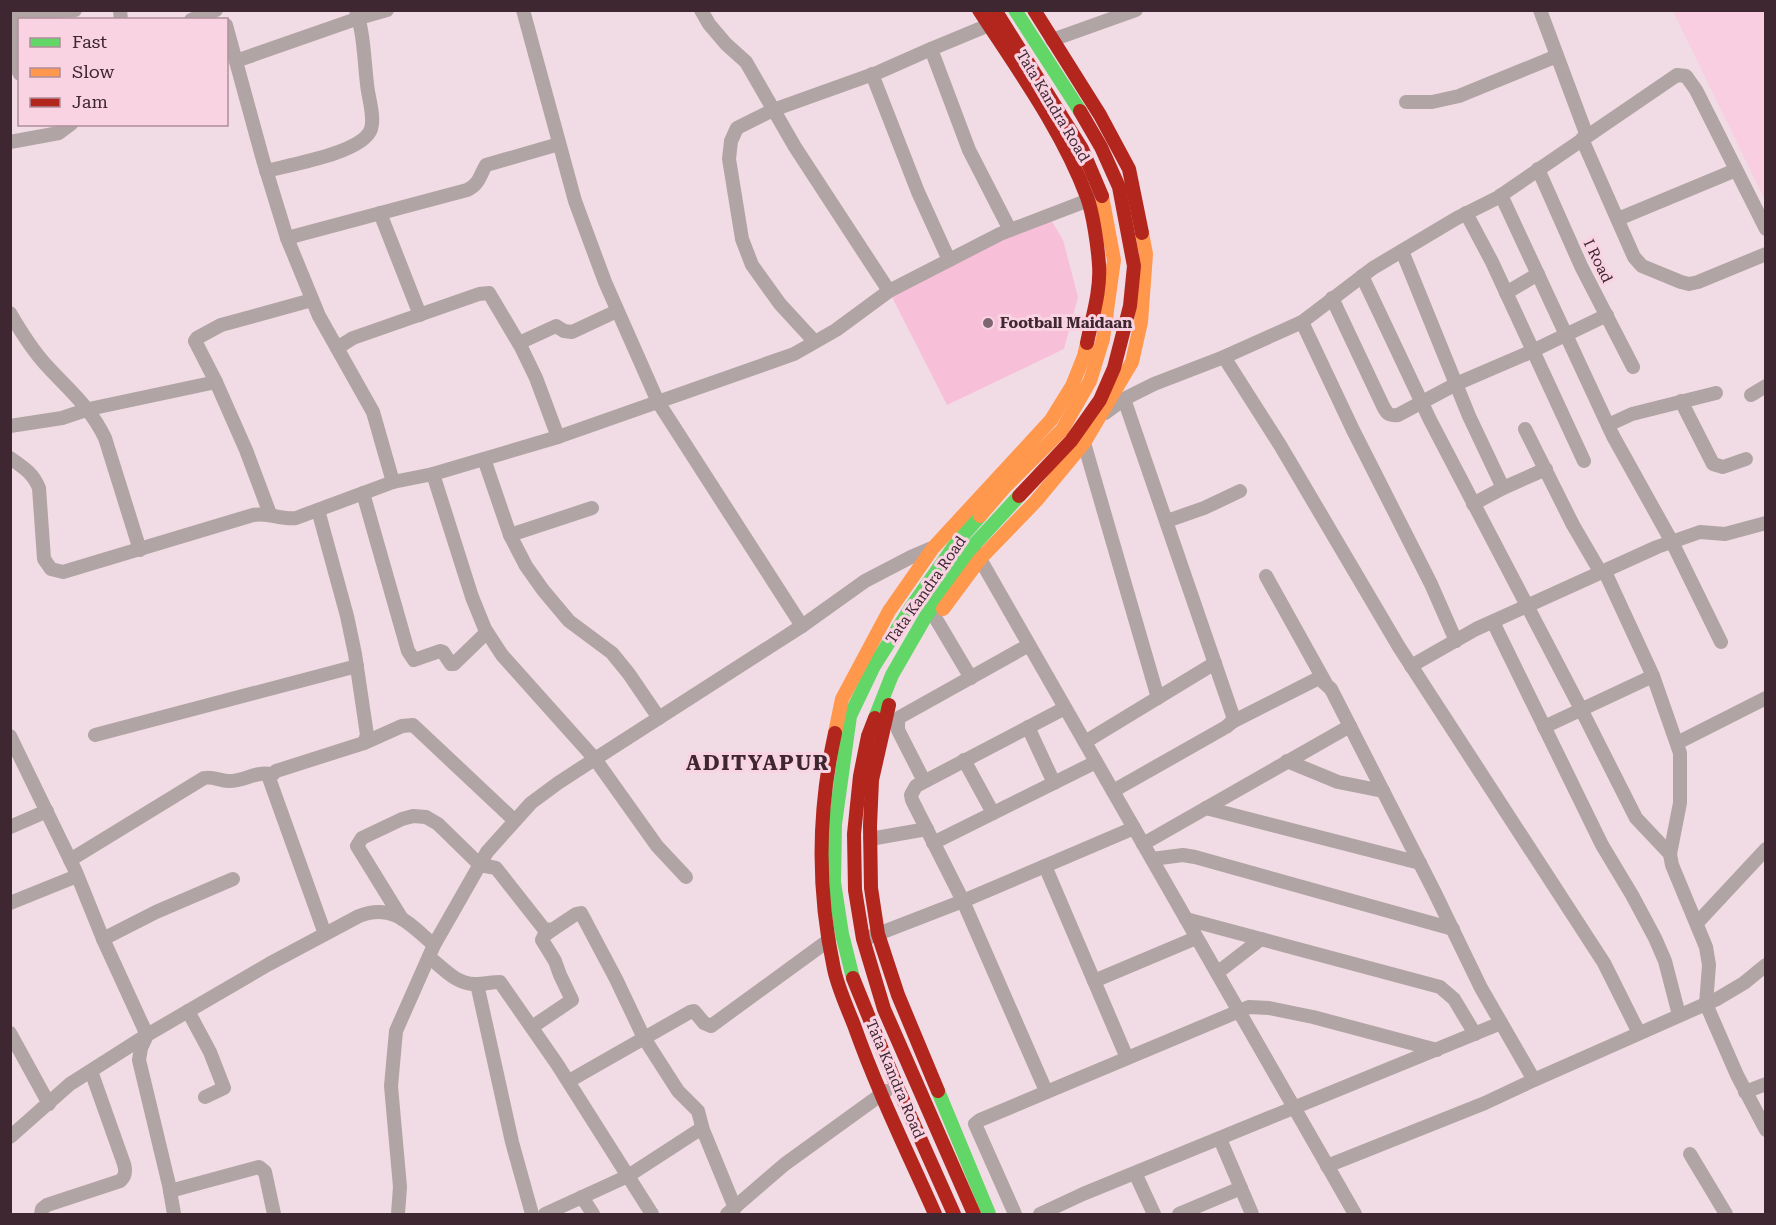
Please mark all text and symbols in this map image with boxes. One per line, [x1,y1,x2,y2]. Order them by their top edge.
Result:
legend [18,18,228,126]
text: Fast [72,31,107,52]
street label: Tata Kandra Road [1012,47,1094,166]
text: Slow [72,61,114,82]
text: Jam [72,91,108,112]
street label: I Road [1580,236,1616,286]
place label: Football Maidaan [1000,314,1132,332]
marker: Football Maidaan [981,316,995,330]
street label: Tata Kandra Road [882,532,970,647]
district label: ADITYAPUR [686,751,830,775]
street label: Tata Kandra Road [862,1017,928,1142]

